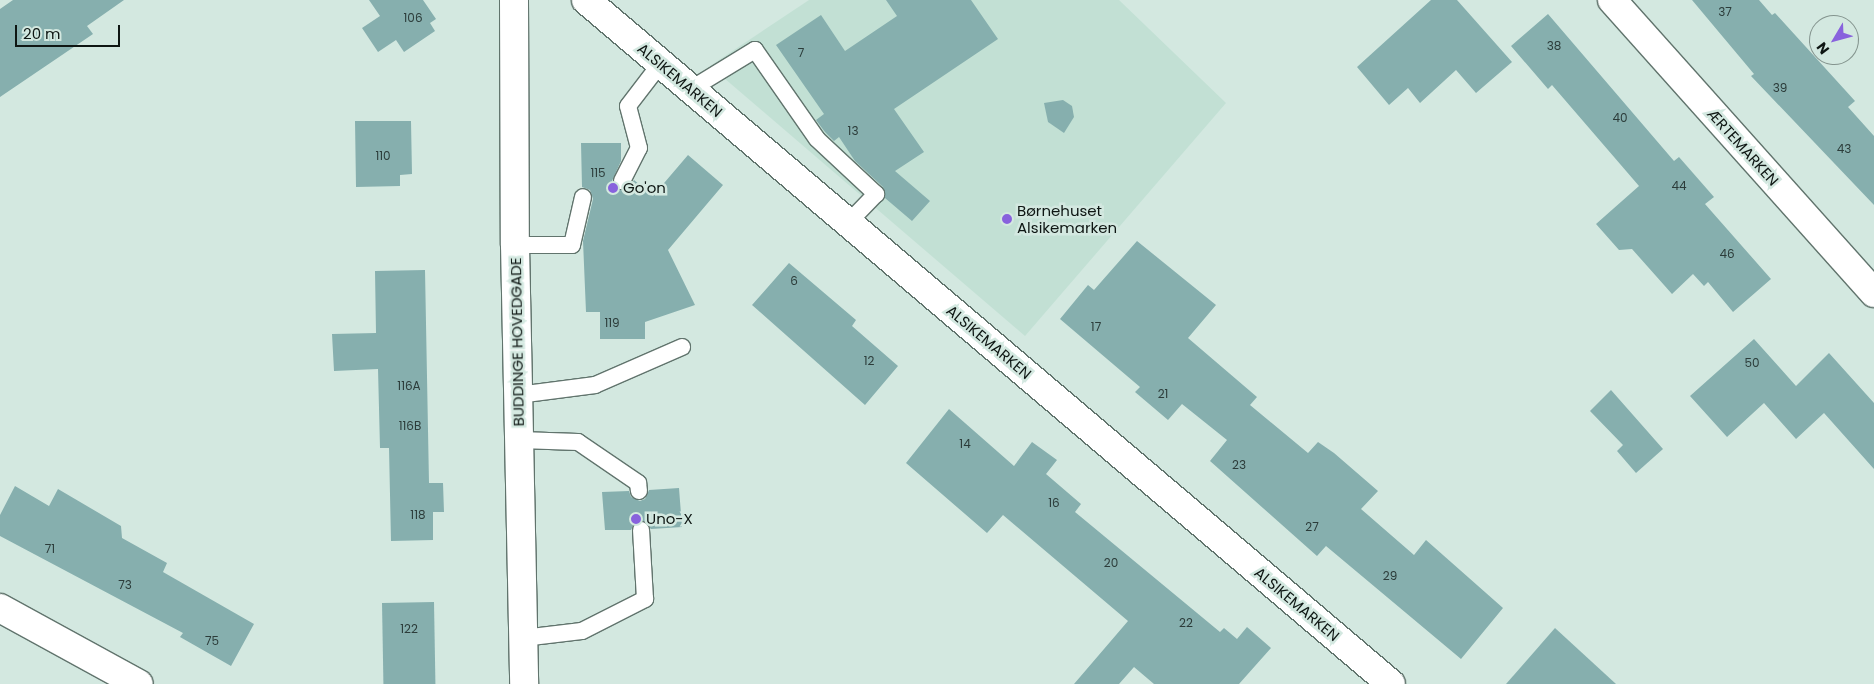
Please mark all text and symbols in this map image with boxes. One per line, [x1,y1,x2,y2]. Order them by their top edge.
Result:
house number: 37 [1718,5,1732,19]
house number: 106 [404,11,422,25]
scale bar [18,15,122,47]
north arrow [1809,15,1859,65]
text: 20 m [23,23,61,44]
text: N [1812,38,1834,59]
street label: ALSIKEMARKEN [634,39,726,121]
house number: 38 [1547,39,1561,53]
house number: 7 [798,46,804,60]
house number: 39 [1773,81,1787,95]
street label: ÆRTEMARKEN [1704,105,1782,189]
house number: 40 [1612,111,1628,125]
house number: 13 [848,124,858,138]
house number: 43 [1837,142,1851,156]
house number: 110 [375,149,391,163]
house number: 115 [590,166,606,180]
place label: Go'on [623,179,666,197]
house number: 44 [1671,179,1687,193]
marker: Go'on [607,182,619,194]
place label: Børnehuset Alsikemarken [1017,201,1117,236]
marker: Børnehuset Alsikemarken [1001,213,1013,225]
house number: 46 [1719,247,1735,261]
street label: BUDDINGE HOVEDGADE [507,257,527,427]
house number: 6 [790,274,798,288]
street label: ALSIKEMARKEN [943,301,1035,383]
house number: 119 [604,316,620,330]
house number: 17 [1091,320,1101,334]
house number: 12 [864,354,874,368]
house number: 50 [1744,356,1760,370]
house number: 116A [397,379,421,393]
house number: 21 [1158,387,1168,401]
house number: 116B [399,419,421,433]
house number: 14 [959,437,971,451]
house number: 23 [1232,458,1246,472]
house number: 16 [1048,496,1060,510]
house number: 118 [410,508,426,522]
place label: Uno-X [646,510,693,528]
marker: Uno-X [630,513,642,525]
house number: 27 [1305,520,1319,534]
house number: 71 [45,542,55,556]
house number: 20 [1104,556,1118,570]
street label: ALSIKEMARKEN [1251,563,1343,645]
house number: 29 [1383,569,1397,583]
house number: 73 [118,578,132,592]
house number: 22 [1179,616,1193,630]
house number: 122 [400,622,418,636]
house number: 75 [205,634,219,648]

